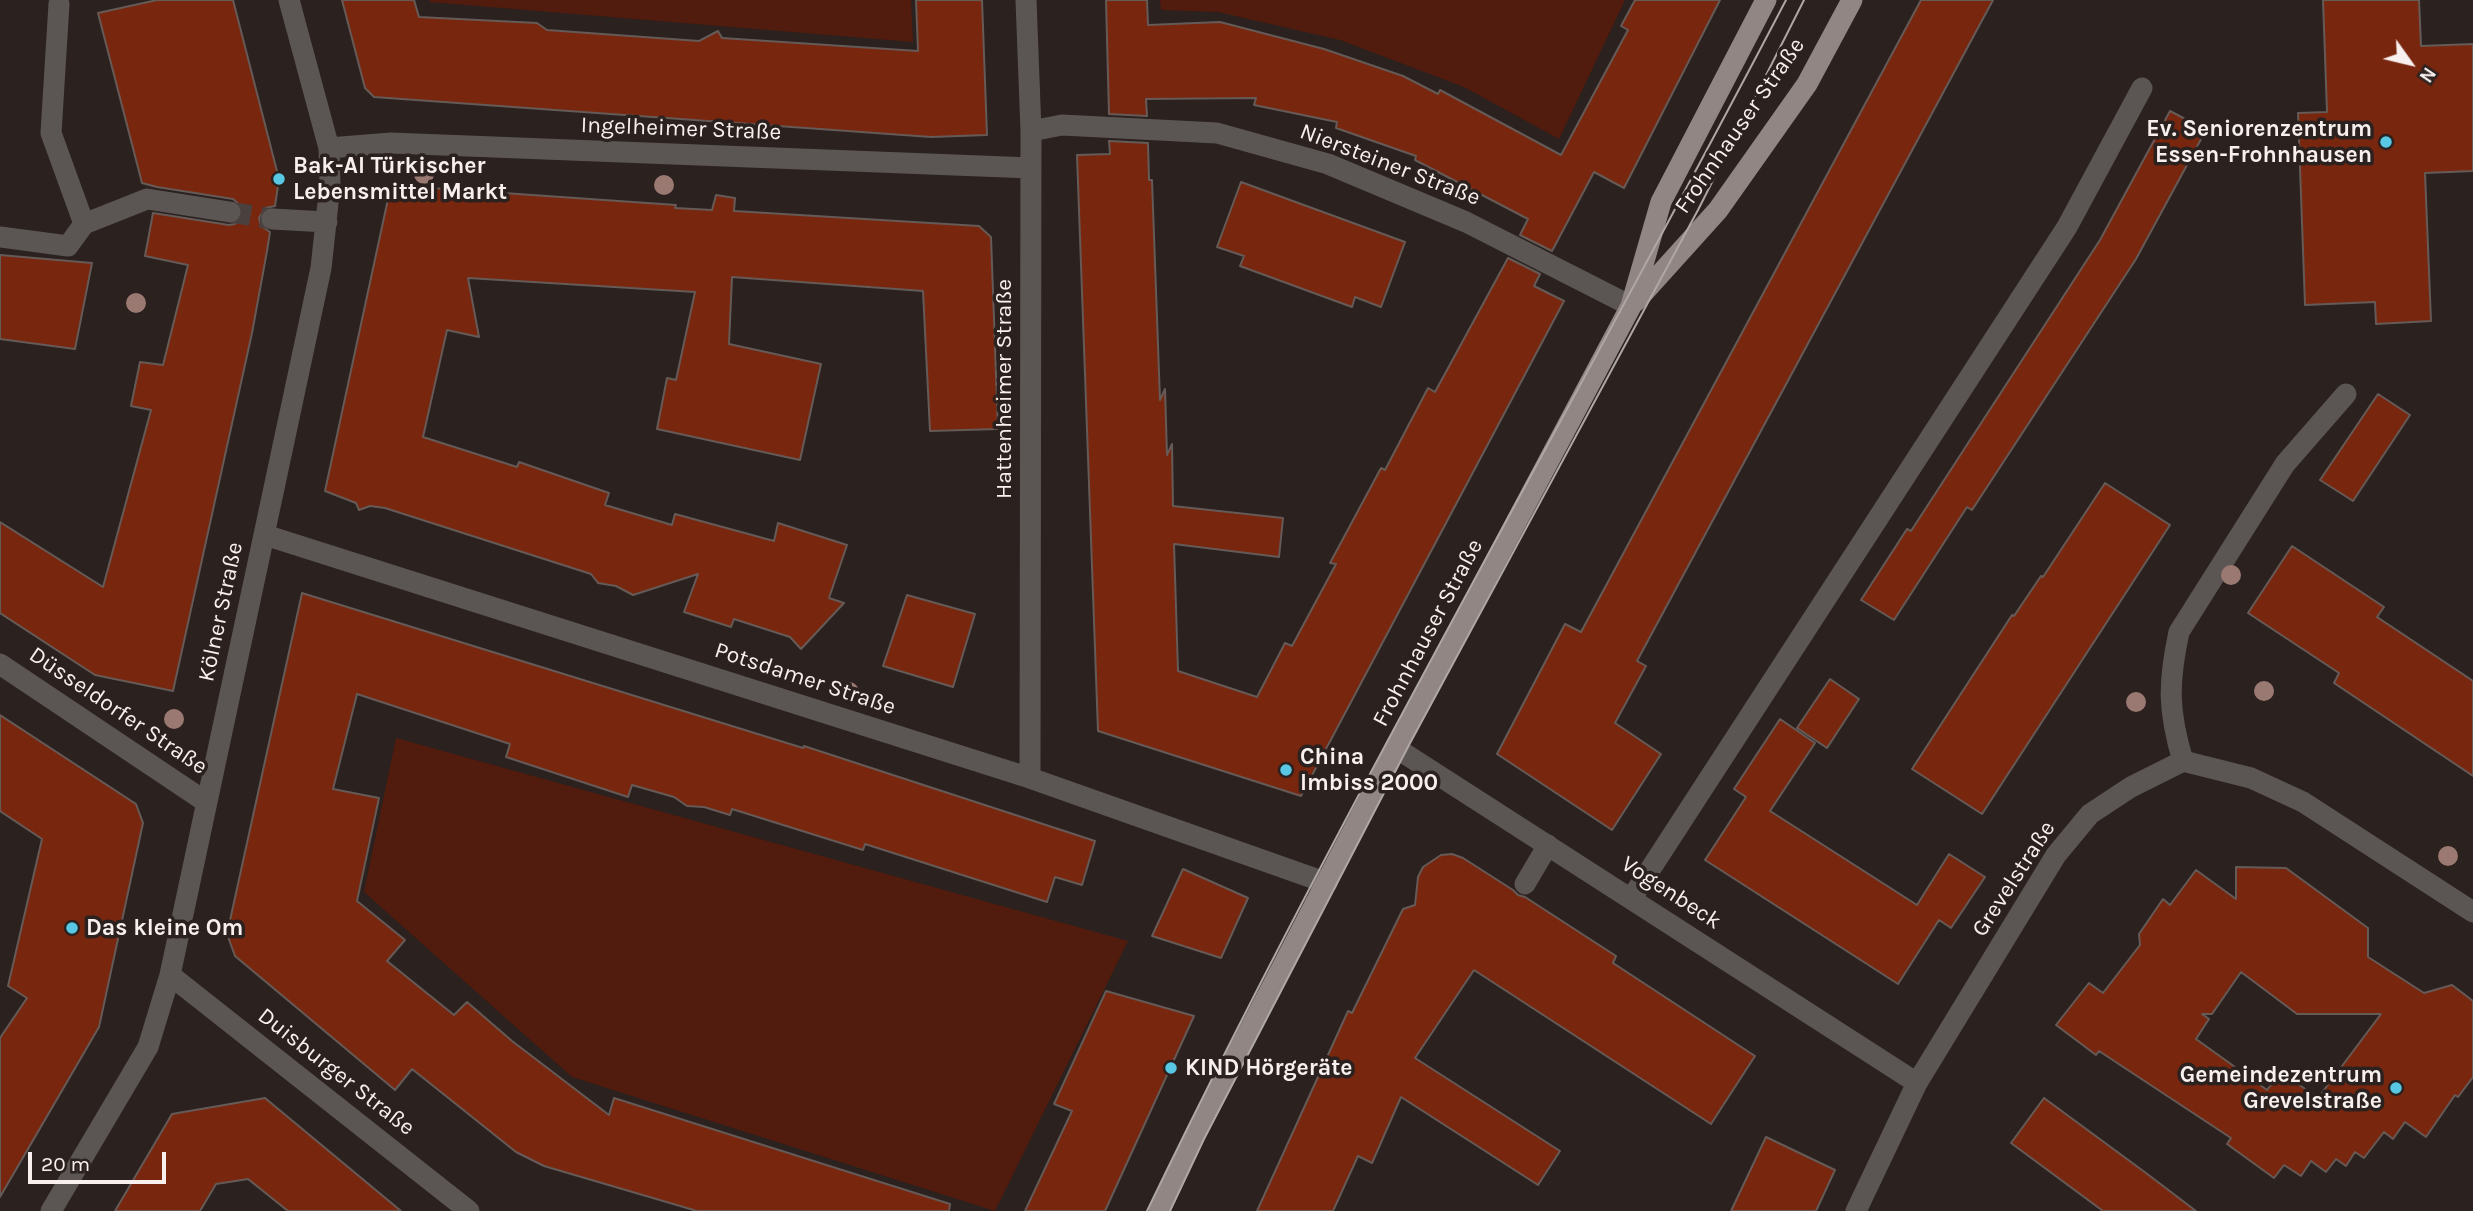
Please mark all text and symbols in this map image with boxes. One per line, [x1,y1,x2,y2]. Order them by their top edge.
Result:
north arrow [2375,28,2445,98]
street label: Frohnhauser Straße [1669,33,1811,219]
text: N [2414,63,2440,87]
street label: Ingelheimer Straße [580,112,782,146]
place label: Ev. Seniorenzentrum Essen-Frohnhausen [2146,115,2372,169]
street label: Niersteiner Straße [1296,118,1484,212]
marker: Ev. Seniorenzentrum Essen-Frohnhausen [2378,134,2394,150]
place label: Bak-Al Türkischer Lebensmittel Markt [293,152,507,206]
marker: Bak-Al Türkischer Lebensmittel Markt [271,171,287,187]
street label: Hattenheimer Straße [990,279,1018,499]
street label: Frohnhauser Straße [1367,535,1489,731]
street label: Kölner Straße [193,540,249,684]
street label: Potsdamer Straße [711,637,899,721]
street label: Düsseldorfer Straße [24,641,212,781]
place label: China Imbiss 2000 [1300,743,1438,797]
marker: China Imbiss 2000 [1278,762,1294,778]
street label: Grevelstraße [1966,816,2062,942]
street label: Vogenbeck [1616,850,1726,936]
place label: Das kleine Om [86,914,243,942]
marker: Das kleine Om [64,920,80,936]
street label: Duisburger Straße [252,1002,420,1142]
place label: KIND Hörgeräte [1185,1054,1353,1082]
marker: KIND Hörgeräte [1163,1060,1179,1076]
place label: Gemeindezentrum Grevelstraße [2180,1061,2382,1115]
marker: Gemeindezentrum Grevelstraße [2388,1080,2404,1096]
scale bar [32,1138,170,1182]
text: 20 m [41,1152,90,1176]

